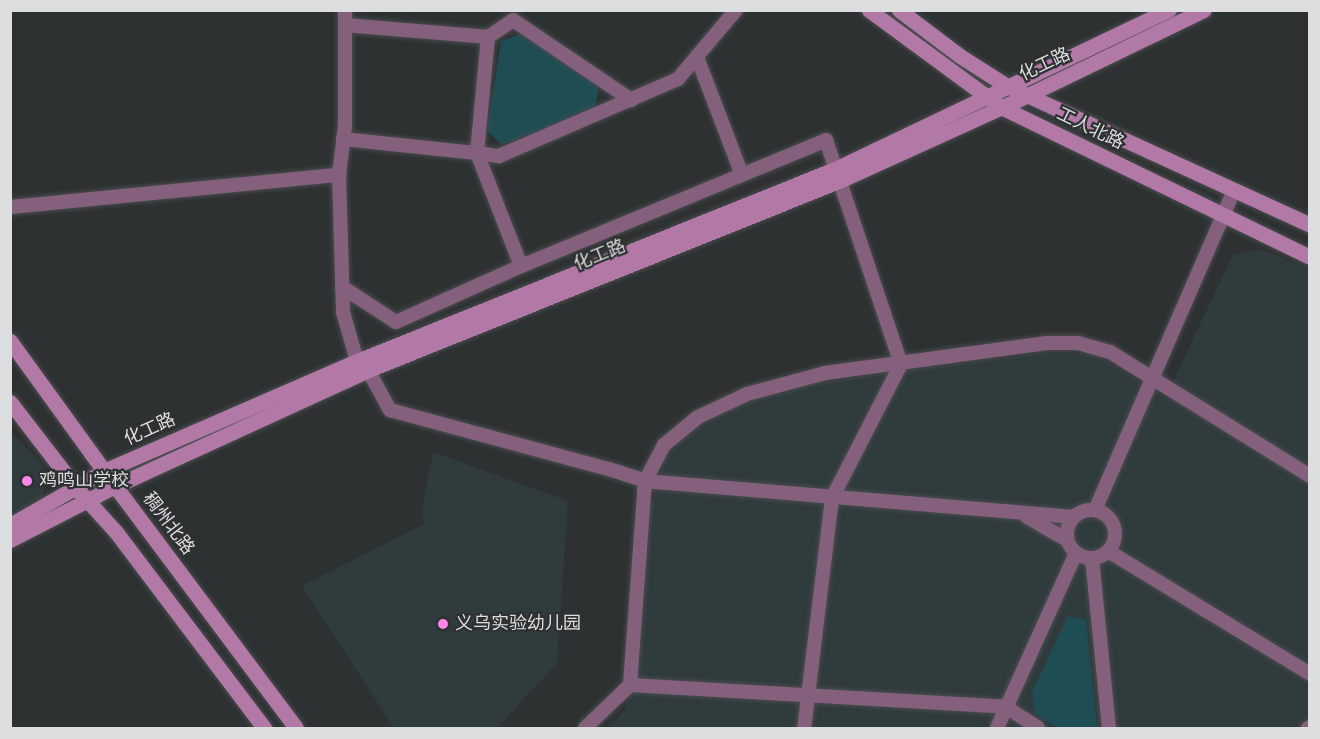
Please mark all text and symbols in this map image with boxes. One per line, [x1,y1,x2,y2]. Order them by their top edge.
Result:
street label: 化工路 [1016,44,1074,86]
street label: 工人北路 [1053,104,1127,154]
street label: 化工路 [571,236,629,276]
street label: 化工路 [121,409,179,451]
place label: 鸡鸣山学校 [39,470,129,492]
marker: 鸡鸣山学校 [20,474,34,488]
street label: 稠州北路 [138,489,198,559]
place label: 义乌实验幼儿园 [455,613,581,635]
marker: 义乌实验幼儿园 [436,617,450,631]

